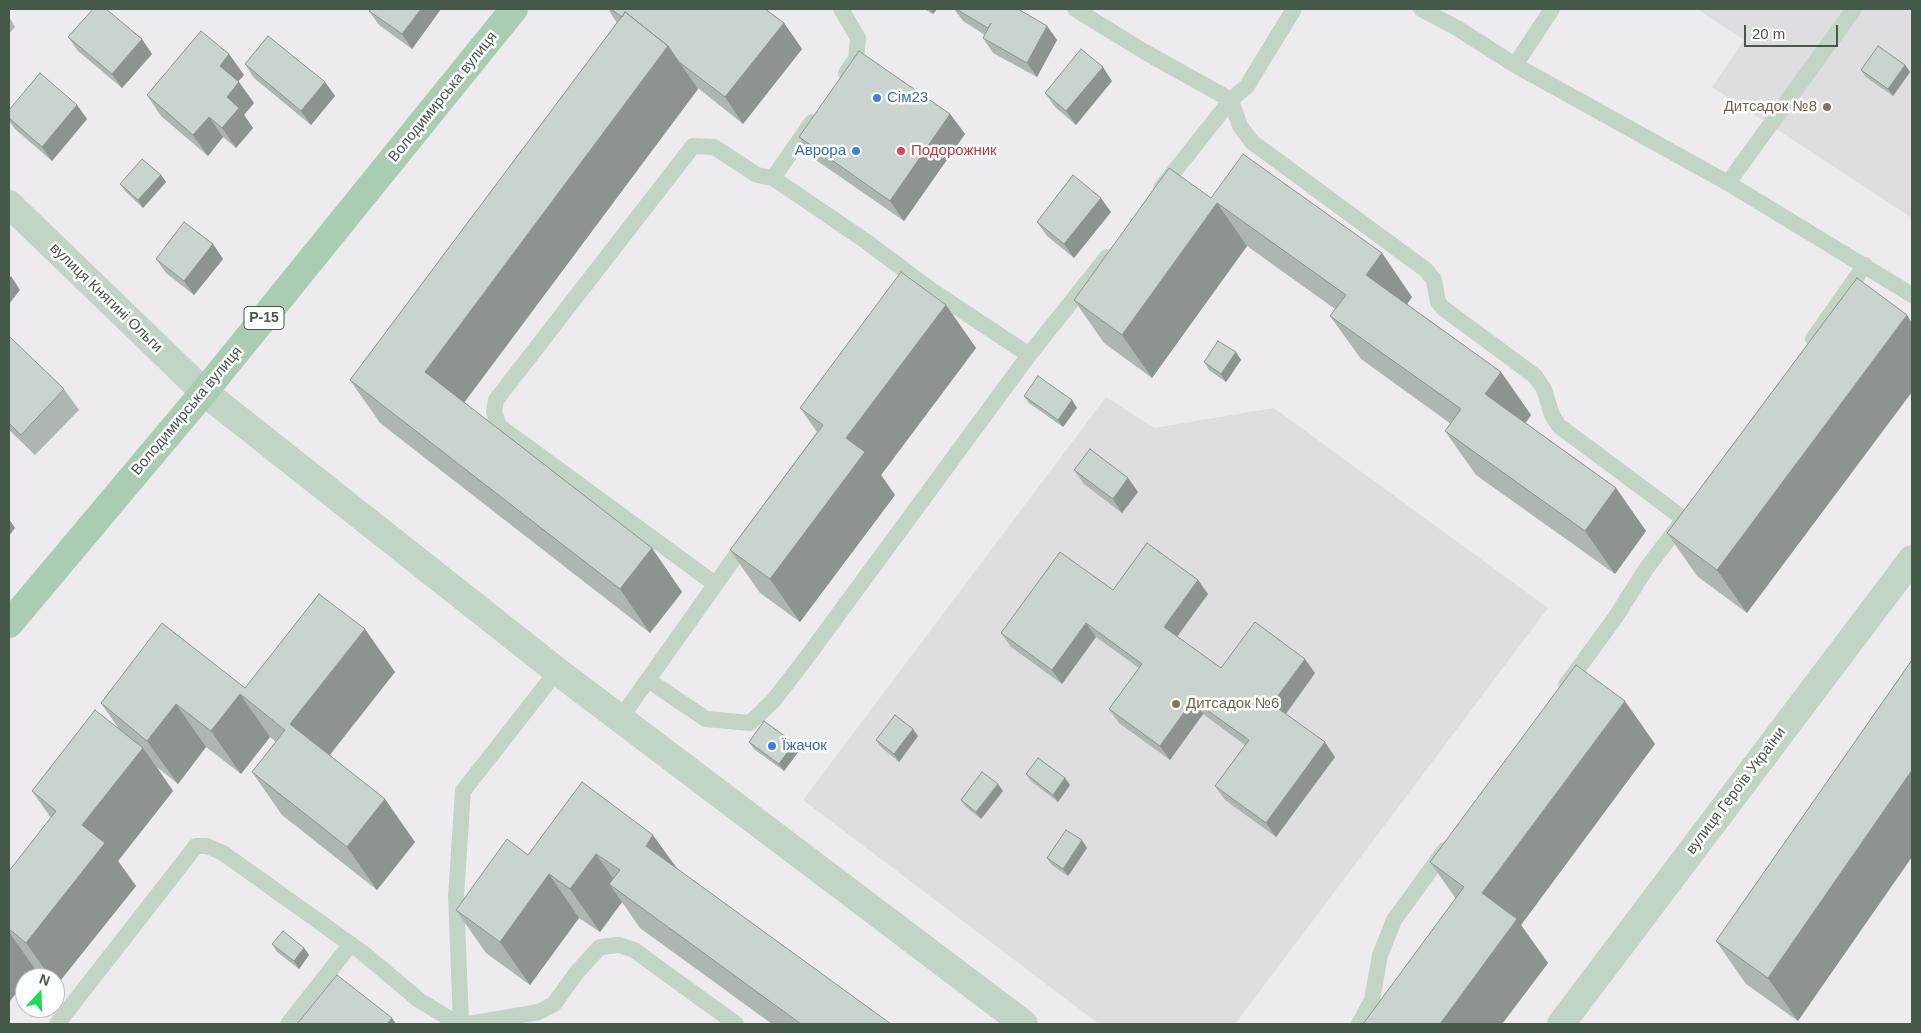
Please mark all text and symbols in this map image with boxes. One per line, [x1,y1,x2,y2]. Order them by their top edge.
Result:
scale bar [1746,15,1840,47]
text: 20 m [1752,25,1785,42]
street label: Володимирська вулиця [385,28,501,166]
place label: Сім23 [887,89,928,107]
marker: Сім23 [871,92,883,104]
place label: Дитсадок №8 [1724,98,1817,116]
marker: Дитсадок №8 [1821,101,1833,113]
place label: Аврора [795,142,846,160]
place label: Подорожник [911,142,997,160]
marker: Аврора [850,145,862,157]
marker: Подорожник [895,145,907,157]
street label: вулиця Княгині Ольги [46,240,166,356]
road number: Р-15 [244,306,284,330]
street label: Володимирська вулиця [128,343,246,479]
place label: Дитсадок №6 [1186,695,1279,713]
marker: Дитсадок №6 [1170,698,1182,710]
street label: вулиця Героїв України [1682,724,1790,858]
place label: Їжачок [782,737,827,755]
marker: Їжачок [766,740,778,752]
north arrow [15,968,65,1018]
text: N [37,971,52,989]

